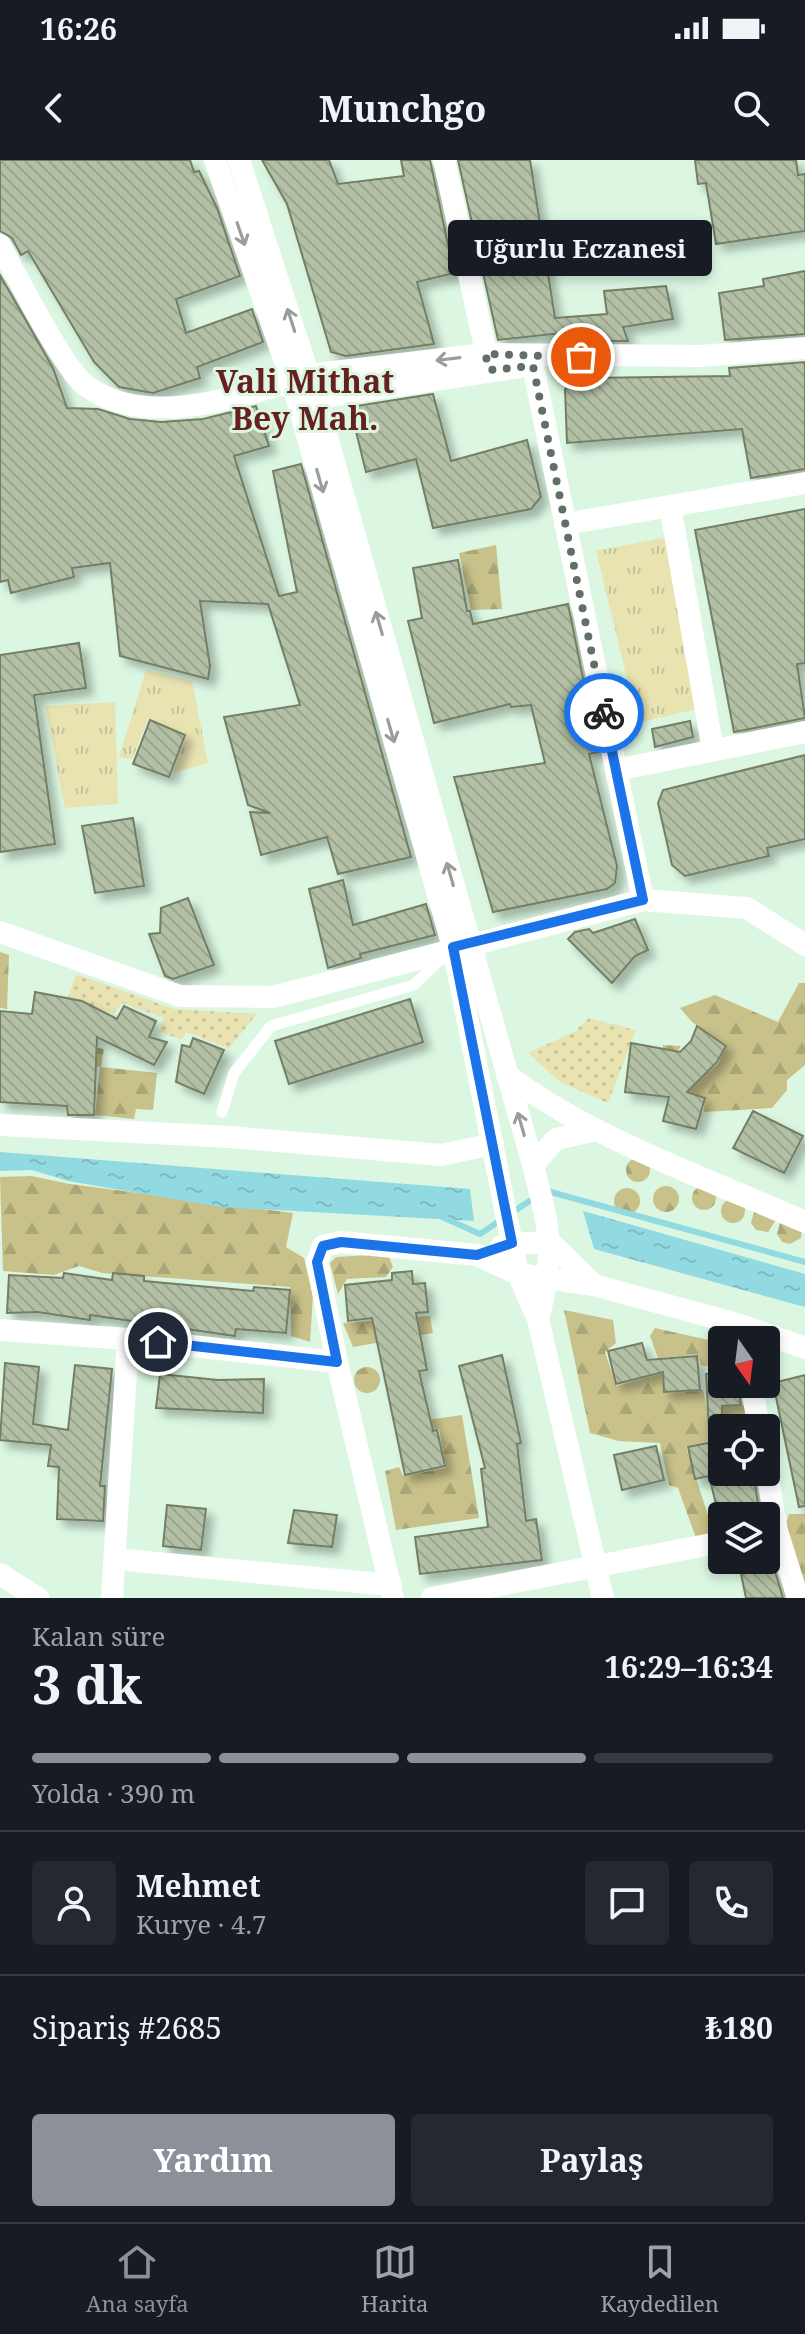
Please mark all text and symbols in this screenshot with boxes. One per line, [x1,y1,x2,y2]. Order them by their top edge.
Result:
text: 16:26 [40,8,117,49]
text: Munchgo [319,84,486,133]
icon: back [32,86,76,130]
icon: search [729,86,773,130]
one-way arrow [234,221,249,246]
callout: Uğurlu Eczanesi [449,221,713,277]
text: Uğurlu Eczanesi [474,230,686,266]
one-way arrow [282,308,297,333]
pin [547,323,615,391]
icon: bag [559,335,603,379]
one-way arrow [435,351,462,366]
district label: Vali Mithat Bey Mah. [216,359,394,439]
one-way arrow [313,468,328,494]
one-way arrow [371,611,386,637]
courier [564,673,644,753]
icon: bike [582,691,626,735]
one-way arrow [384,718,399,744]
one-way arrow [441,861,456,887]
one-way arrow [513,1111,528,1137]
pin [124,1308,192,1376]
icon: home [136,1320,180,1364]
north arrow [708,1326,780,1398]
map controls [708,1326,780,1574]
button: locate [708,1414,780,1486]
button: layers [708,1502,780,1574]
text: Kalan süre [32,1618,165,1654]
text: 16:29–16:34 [604,1646,773,1687]
text: 3 dk [32,1648,142,1719]
text: Yolda · 390 m [32,1775,195,1811]
button: person [32,1861,116,1945]
button: chat [585,1861,669,1945]
button: phone [689,1861,773,1945]
text: Mehmet [136,1865,261,1906]
text: Kurye · 4.7 [136,1906,267,1942]
text: Sipariş #2685 [32,2007,222,2048]
text: ₺180 [705,2007,773,2048]
button: Yardım [32,2114,395,2206]
button: Paylaş [411,2114,773,2206]
tab: Ana sayfa [86,2240,189,2318]
tab: Harita [361,2240,428,2318]
tab: Kaydedilen [600,2240,719,2318]

